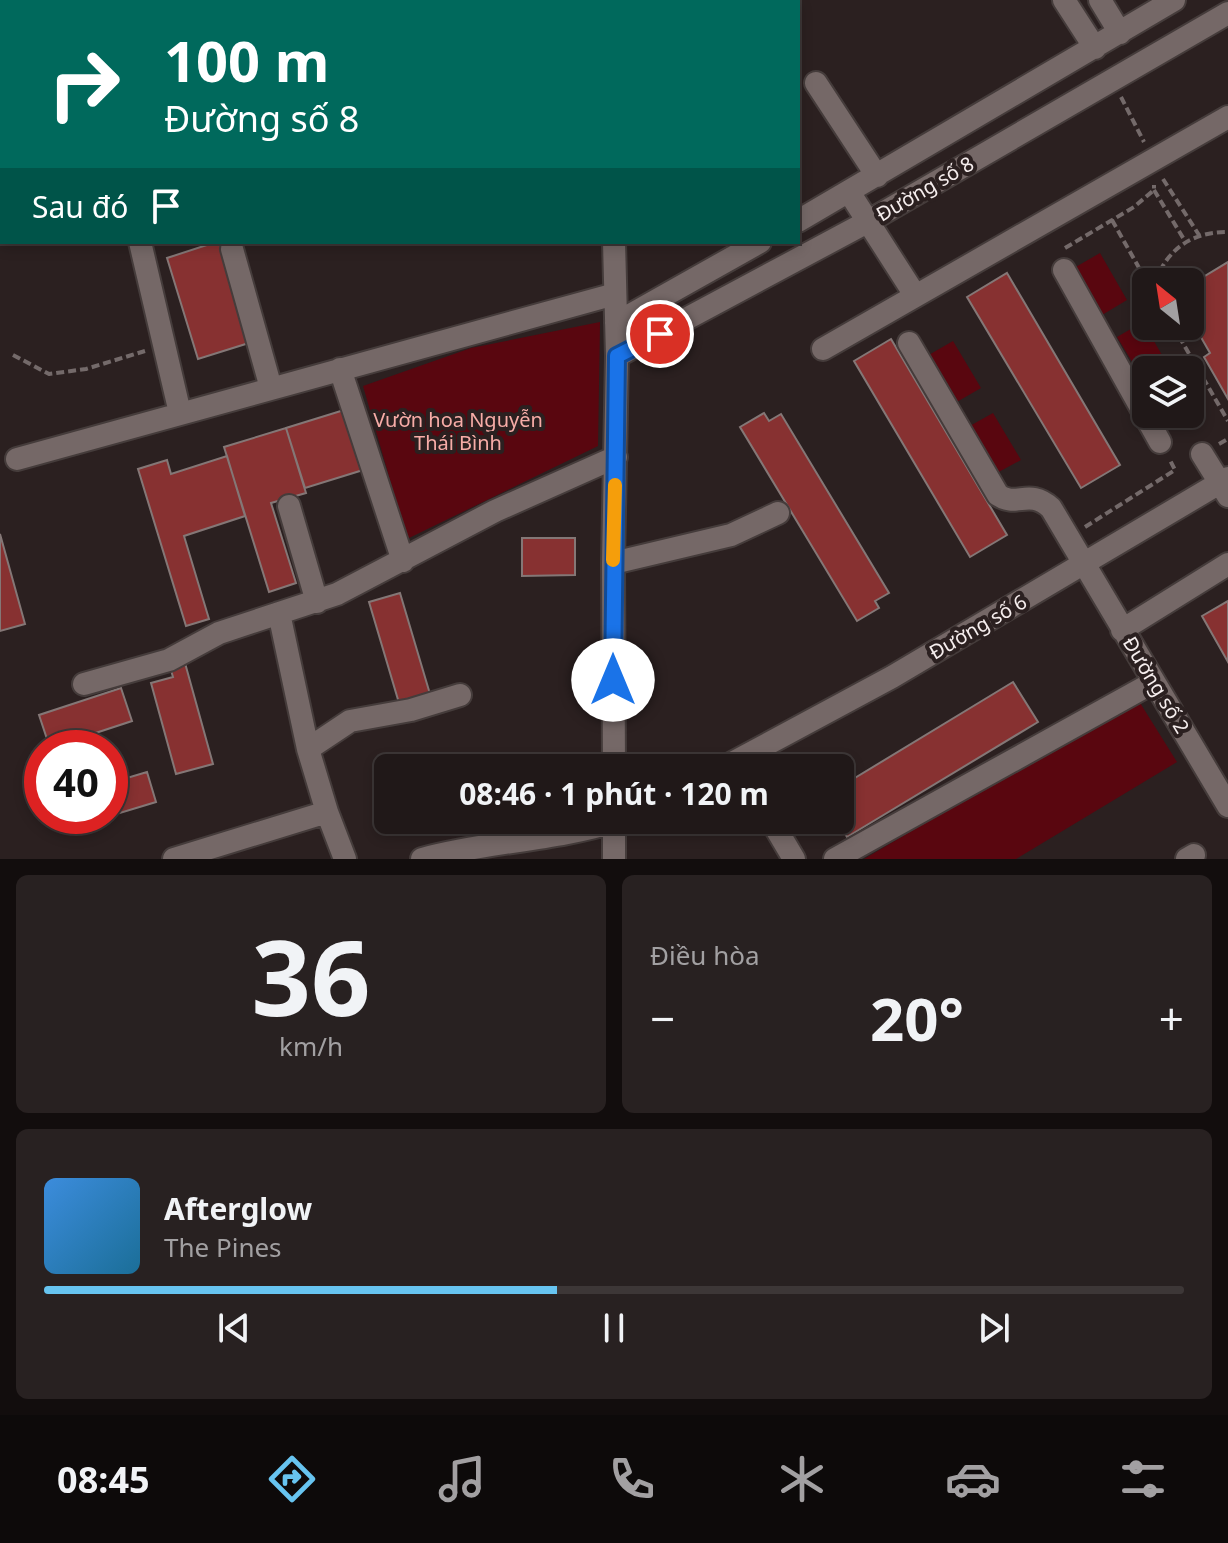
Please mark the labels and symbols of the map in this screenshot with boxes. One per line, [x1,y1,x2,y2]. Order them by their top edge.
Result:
street label: Đường số 8 [871,150,979,227]
north arrow [1132,268,1204,340]
pin [626,300,694,368]
park label: Vườn hoa Nguyễn Thái Bình [373,406,543,456]
street label: Đường số 6 [924,588,1032,665]
street label: Đường số 2 [1117,631,1196,738]
position arrow [571,638,655,722]
speed limit sign: 40 [24,730,128,834]

